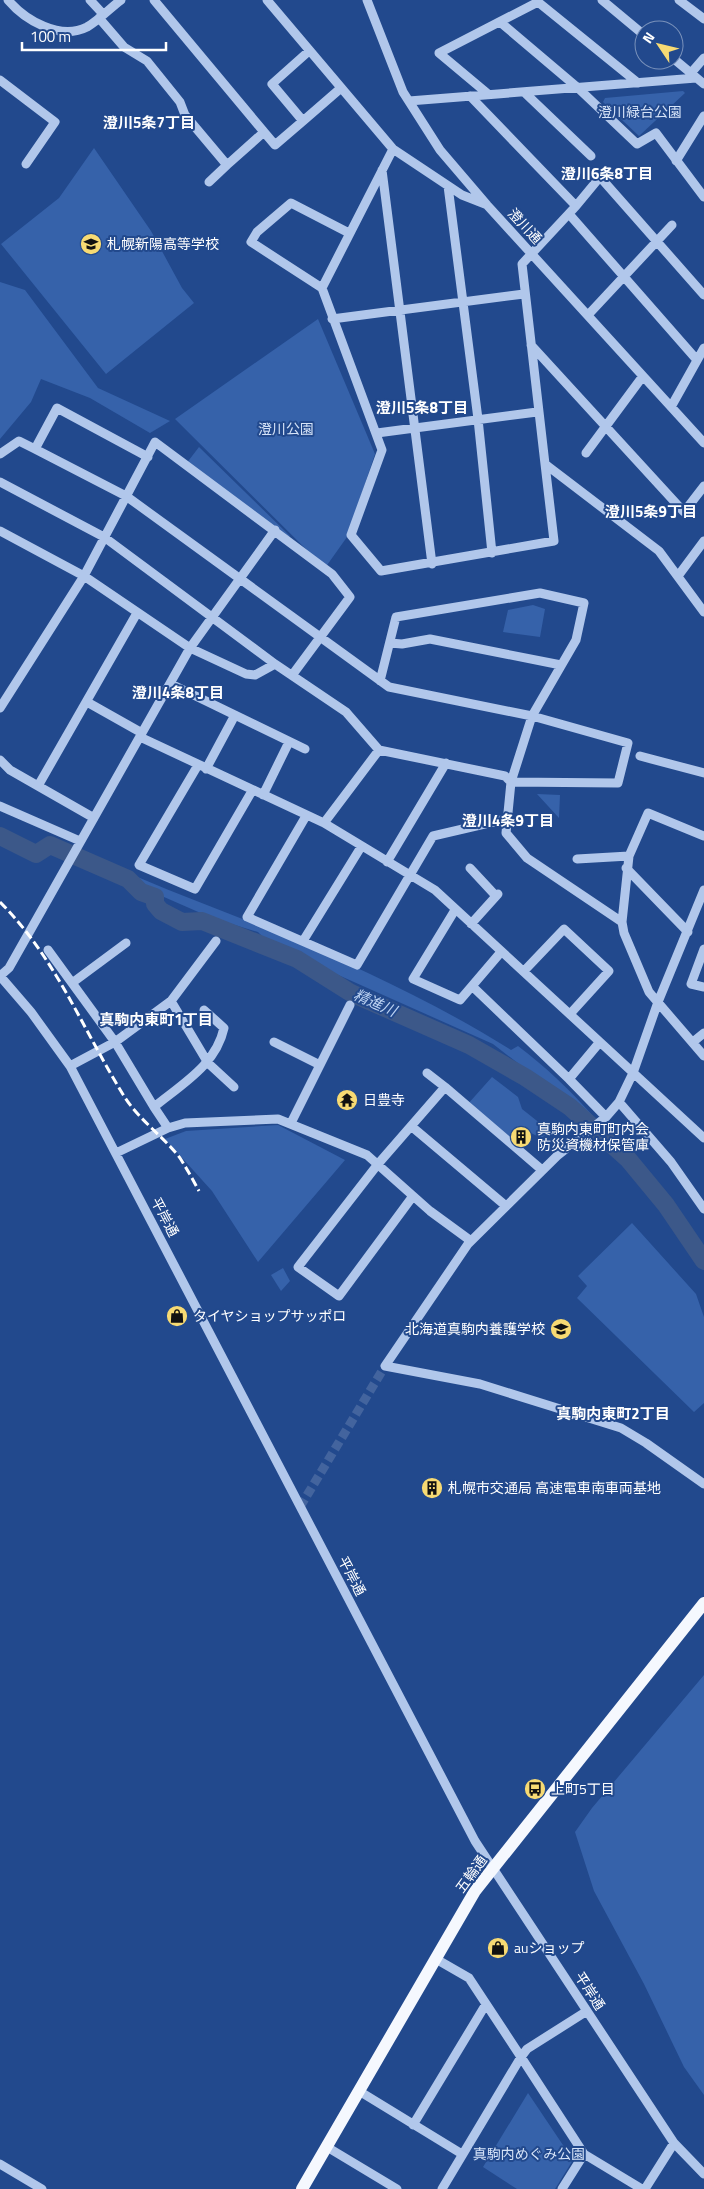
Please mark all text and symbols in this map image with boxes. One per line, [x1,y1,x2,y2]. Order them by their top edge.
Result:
scale bar [22,20,166,52]
north arrow [634,20,684,70]
text: 100 m [30,25,71,48]
text: N [637,27,659,47]
park label: 澄川緑台公園 [598,101,682,122]
district label: 澄川5条7丁目 [103,111,195,134]
district label: 澄川6条8丁目 [561,162,653,185]
street label: 澄川通 [503,203,547,248]
school or university icon: 札幌新陽高等学校 [79,232,103,256]
place label: 札幌新陽高等学校 [107,233,219,254]
district label: 澄川5条8丁目 [376,396,468,419]
park label: 澄川公園 [258,418,314,439]
district label: 澄川5条9丁目 [605,500,697,523]
district label: 澄川4条8丁目 [132,681,224,704]
district label: 澄川4条9丁目 [462,809,554,832]
water label: 精進川 [350,983,402,1023]
district label: 真駒内東町1丁目 [99,1008,213,1031]
temple icon: 日豊寺 [335,1088,359,1112]
place label: 日豊寺 [363,1089,405,1110]
place label: 真駒内東町町内会 防災資機材保管庫 [537,1118,649,1155]
building icon: 真駒内東町町内会 防災資機材保管庫 [509,1125,533,1149]
street label: 平岸通 [146,1193,185,1240]
shop icon: タイヤショップサッポロ [165,1304,189,1328]
place label: タイヤショップサッポロ [193,1305,347,1326]
school or university icon: 北海道真駒内養護学校 [549,1317,573,1341]
place label: 北海道真駒内養護学校 [405,1318,545,1339]
district label: 真駒内東町2丁目 [556,1402,670,1425]
building icon: 札幌市交通局 高速電車南車両基地 [420,1476,444,1500]
place label: 札幌市交通局 高速電車南車両基地 [448,1477,661,1498]
street label: 平岸通 [333,1552,372,1599]
bus stop icon: 上町5丁目 [523,1777,547,1801]
place label: 上町5丁目 [551,1778,615,1799]
street label: 五輪通 [450,1851,491,1897]
shop icon: auショップ [486,1936,510,1960]
place label: auショップ [514,1937,584,1958]
street label: 平岸通 [570,1967,611,2014]
park label: 真駒内めぐみ公園 [473,2143,585,2164]

